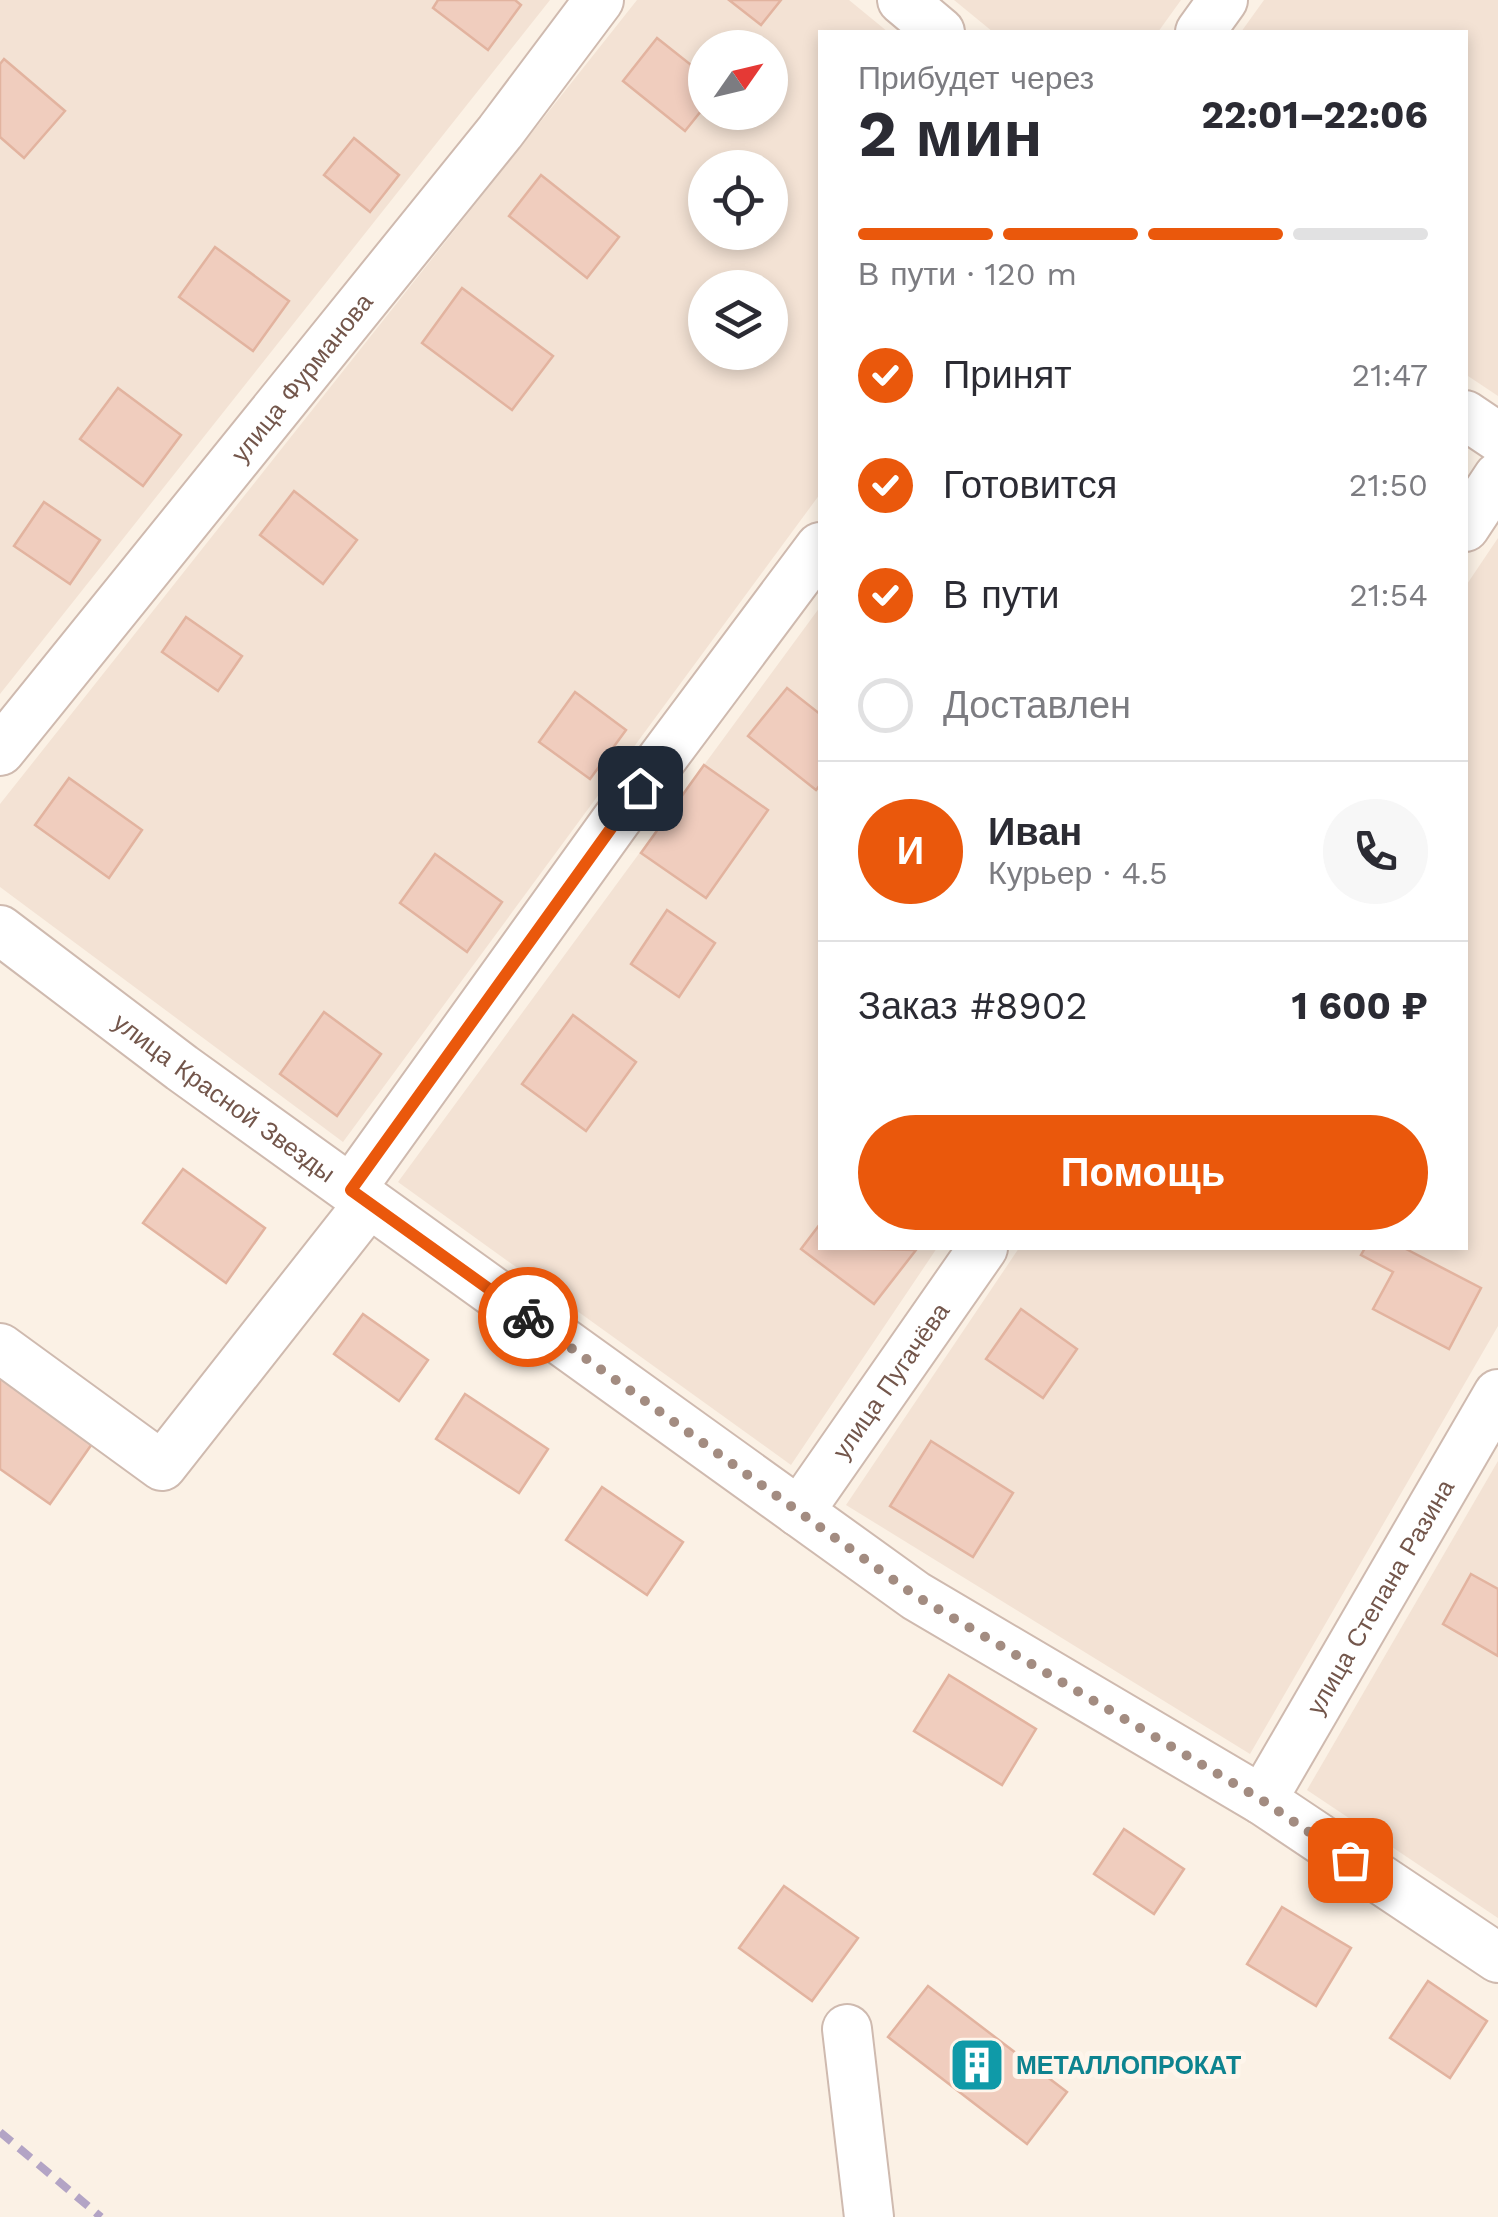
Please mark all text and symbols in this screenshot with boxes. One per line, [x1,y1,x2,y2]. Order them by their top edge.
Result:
north arrow [688,30,788,130]
map controls [688,30,788,370]
text: Прибудет через [858,59,1094,97]
text: 22:01–22:06 [1201,93,1428,137]
text: 2 мин [858,96,1043,172]
button: locate [688,150,788,250]
text: В пути · 120 m [858,255,1077,293]
button: layers [688,270,788,370]
street label: улица Фурманова [225,288,379,468]
icon: check [858,348,913,403]
text: Принят [943,353,1072,397]
text: 21:47 [1351,356,1428,394]
icon: check [858,458,913,513]
text: Готовится [943,463,1117,507]
text: 21:50 [1349,466,1428,504]
icon: check [858,568,913,623]
text: В пути [943,573,1060,617]
text: 21:54 [1349,576,1428,614]
text: Доставлен [943,683,1131,727]
pin [598,746,683,831]
icon: home [613,761,668,816]
button: phone [1323,799,1428,904]
text: Иван [988,810,1082,854]
text: И [897,829,924,873]
text: Курьер · 4.5 [988,854,1168,892]
text: Заказ #8902 [858,984,1088,1028]
text: 1 600 ₽ [1291,984,1428,1028]
street label: улица Красной Звезды [108,1007,341,1188]
button: Помощь [858,1115,1428,1230]
courier [478,1267,578,1367]
icon: bike [501,1290,556,1345]
street label: улица Пугачёва [827,1297,955,1465]
street label: улица Степана Разина [1301,1474,1460,1720]
pin [1308,1818,1393,1903]
icon: bag [1323,1833,1378,1888]
building icon: МЕТАЛЛОПРОКАТ [947,2035,1007,2095]
place label: МЕТАЛЛОПРОКАТ [1016,2051,1241,2080]

